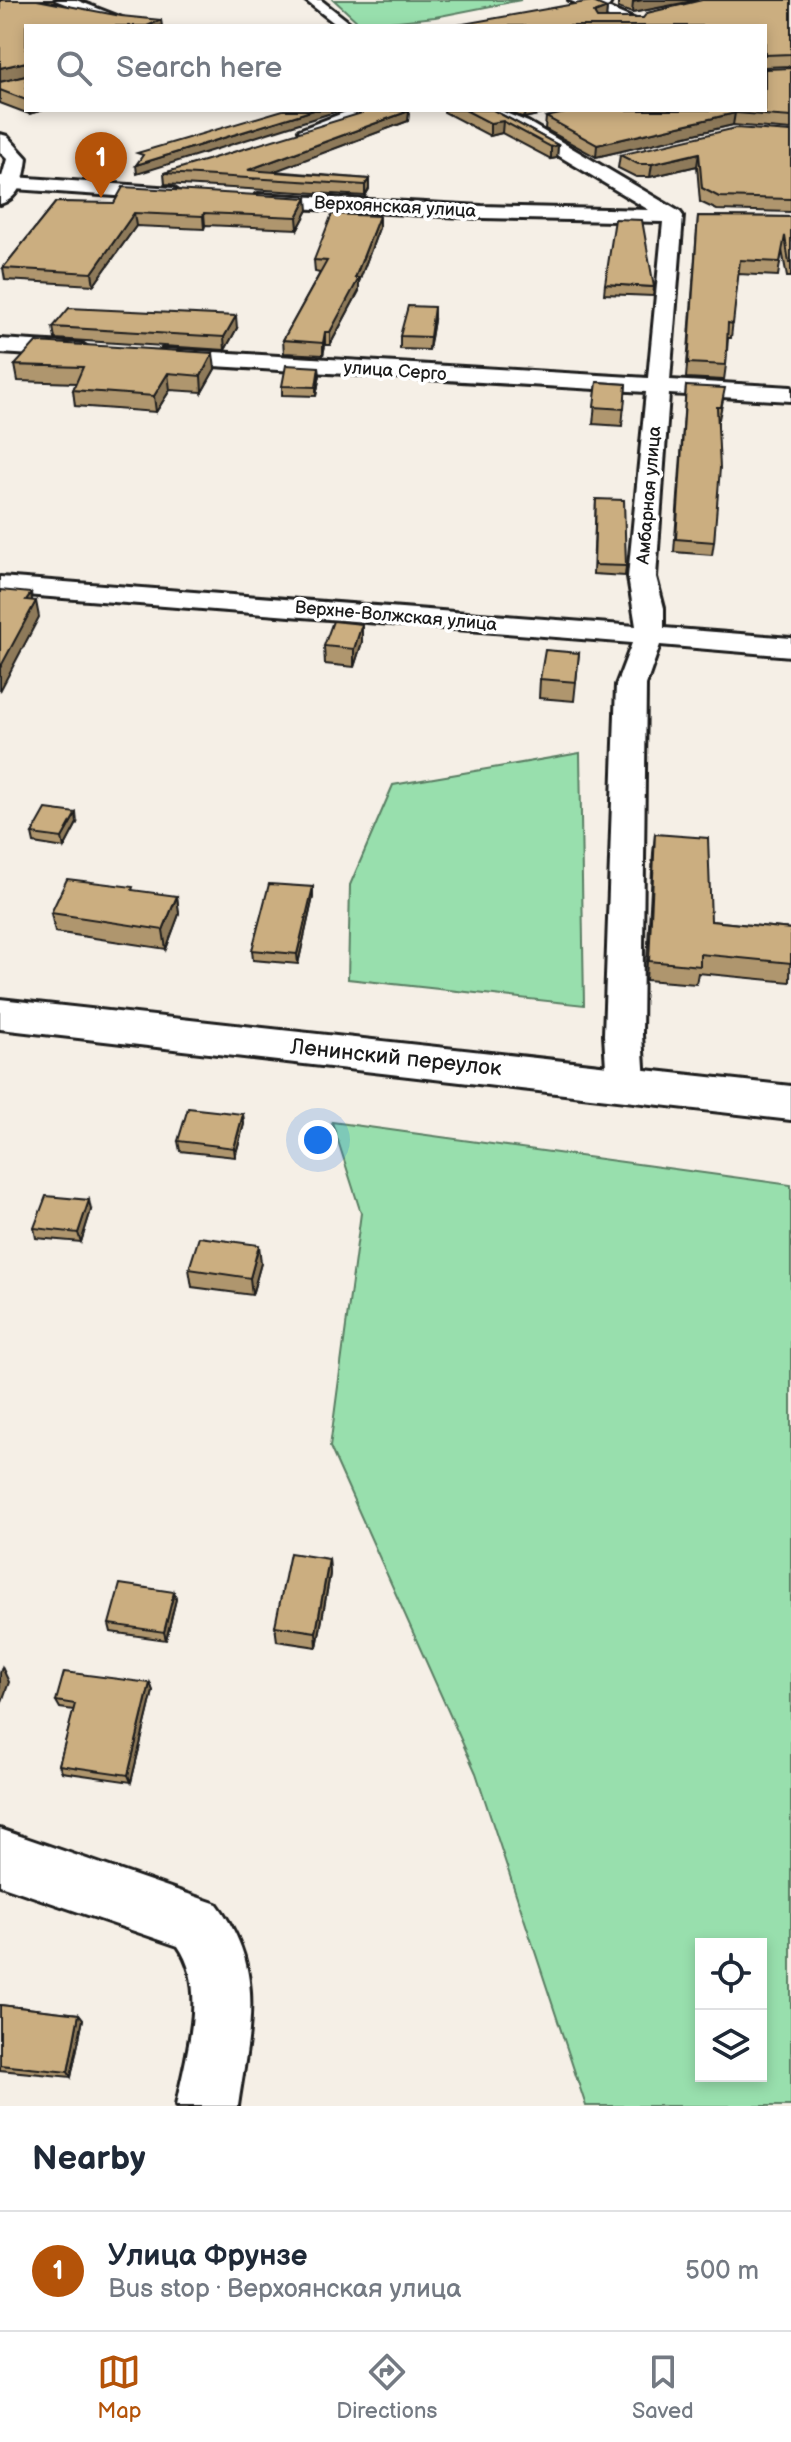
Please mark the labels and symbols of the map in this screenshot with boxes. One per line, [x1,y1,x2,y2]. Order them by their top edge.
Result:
pin: 1 [75,132,127,198]
street label: Верхоянская улица [313,192,477,222]
street label: улица Серго [343,357,447,385]
street label: Амбарная улица [632,425,666,566]
street label: Верхне-Волжская улица [294,597,498,635]
street label: Ленинский переулок [288,1033,503,1083]
your location [298,1120,338,1160]

